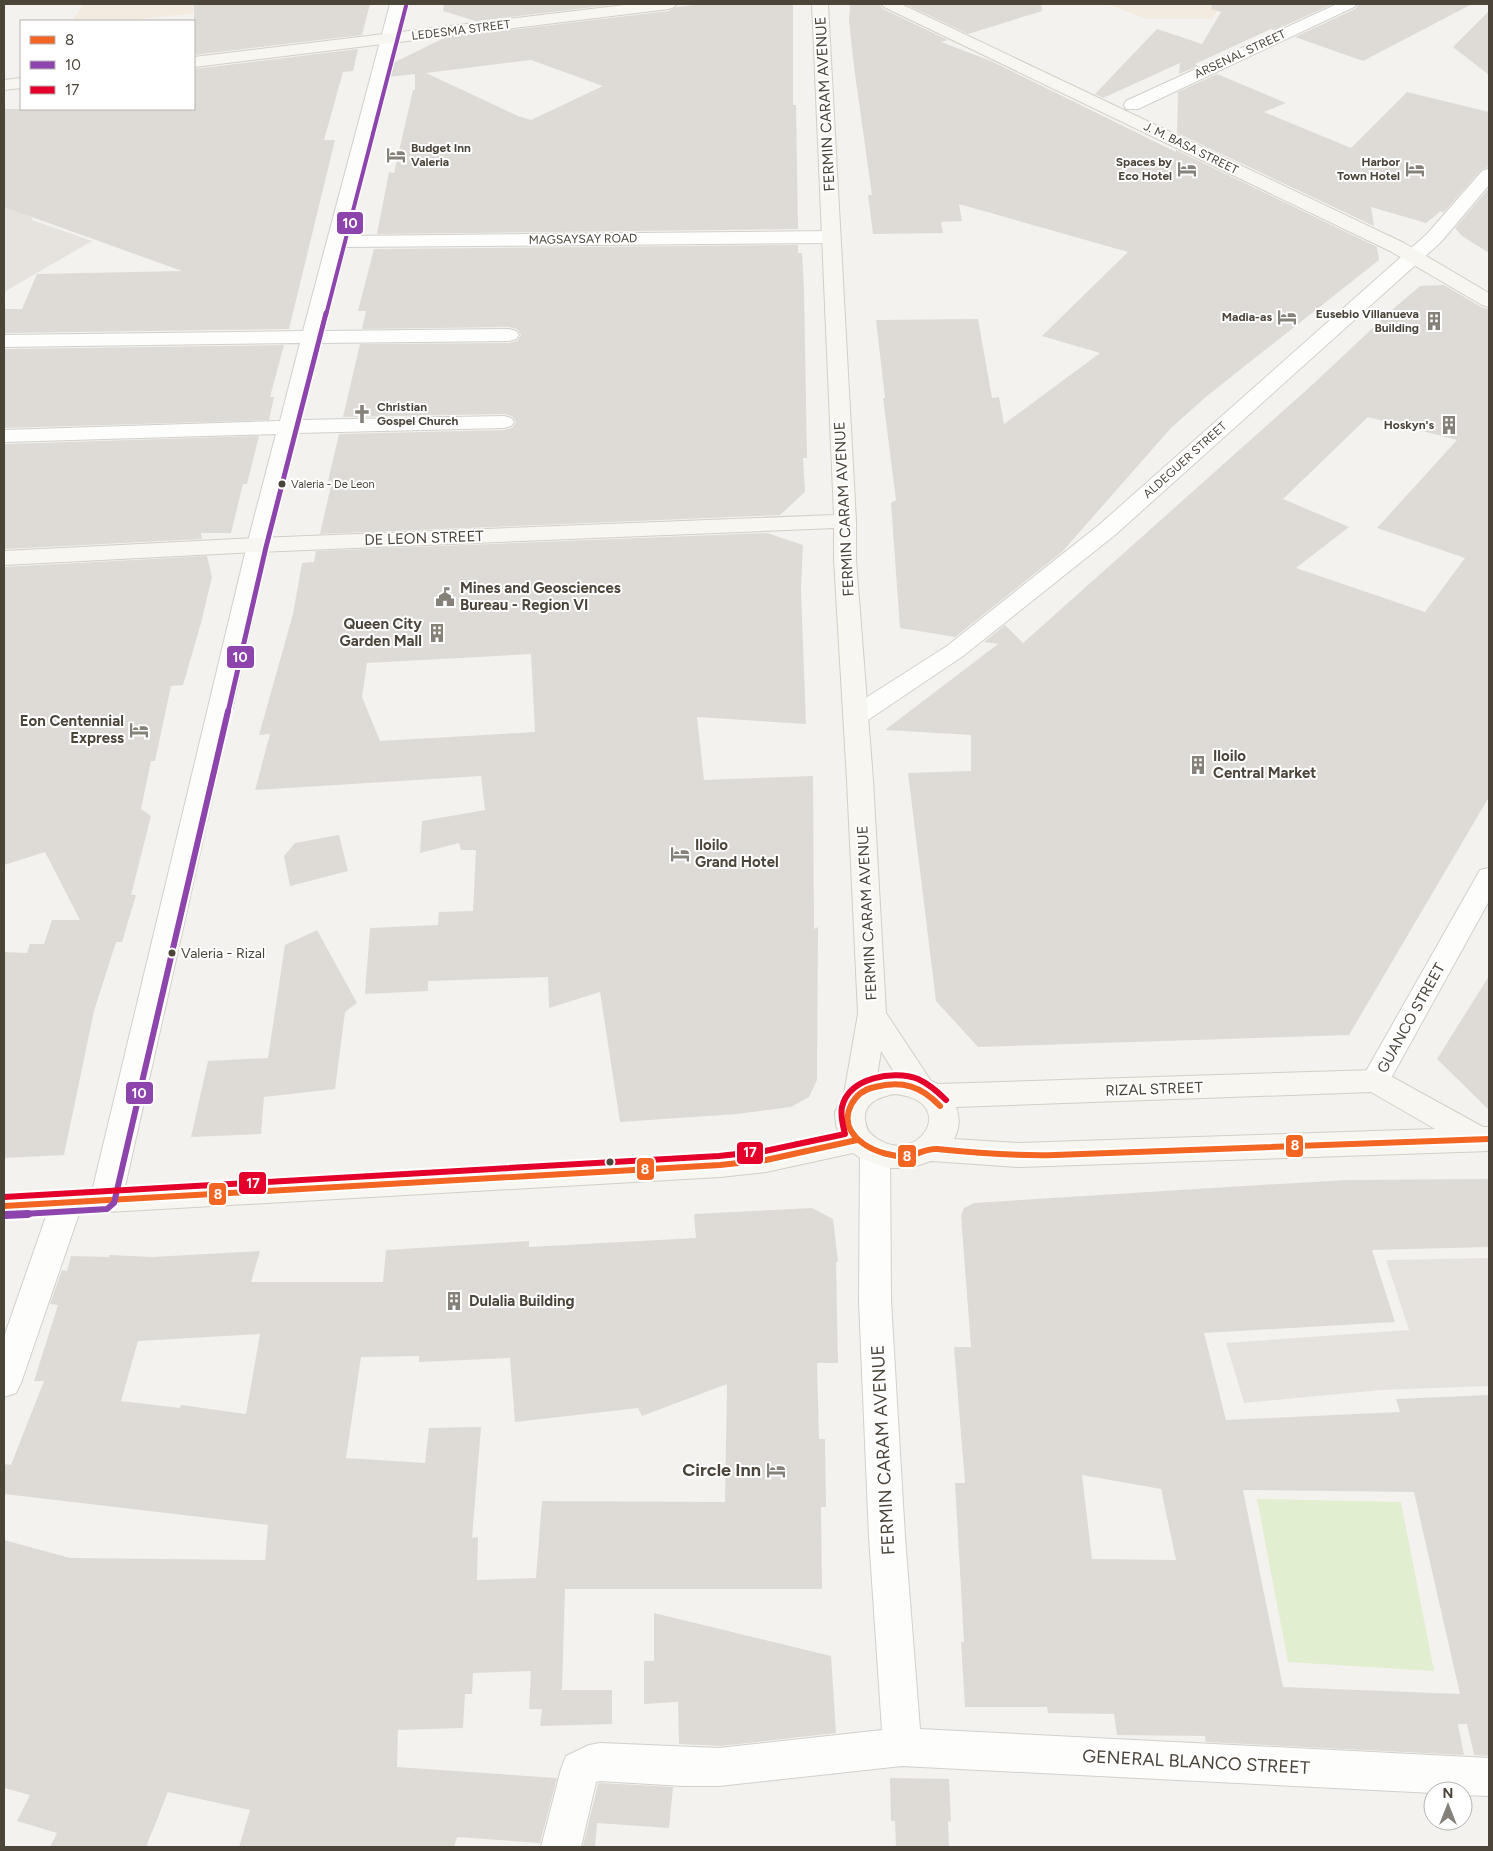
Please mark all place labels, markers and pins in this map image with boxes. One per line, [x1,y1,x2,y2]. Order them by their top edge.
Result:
place label: Budget Inn Valeria [411,141,471,169]
hotel icon: Budget Inn Valeria [385,144,407,166]
place label: Spaces by Eco Hotel [1116,155,1172,183]
place label: Harbor Town Hotel [1337,155,1400,183]
hotel icon: Spaces by Eco Hotel [1176,158,1198,180]
hotel icon: Harbor Town Hotel [1404,158,1426,180]
hotel icon: Madia-as [1276,306,1298,328]
place label: Eusebio Villanueva Building [1316,307,1419,335]
place label: Madia-as [1222,310,1272,324]
building icon: Eusebio Villanueva Building [1423,310,1445,332]
place label: Christian Gospel Church [377,400,459,428]
church icon: Christian Gospel Church [351,403,373,425]
building icon: Hoskyn's [1438,414,1460,436]
place label: Hoskyn's [1384,418,1434,432]
place label: Valeria - De Leon [291,478,375,491]
marker: Valeria - De Leon [277,479,287,489]
place label: Mines and Geosciences Bureau - Region VI [460,579,621,614]
public building icon: Mines and Geosciences Bureau - Region VI [434,586,456,608]
place label: Queen City Garden Mall [340,615,422,650]
building icon: Queen City Garden Mall [426,622,448,644]
place label: Eon Centennial Express [20,712,124,747]
hotel icon: Eon Centennial Express [128,719,150,741]
place label: Iloilo Central Market [1213,747,1316,782]
building icon: Iloilo Central Market [1187,754,1209,776]
place label: Iloilo Grand Hotel [695,836,779,871]
hotel icon: Iloilo Grand Hotel [669,843,691,865]
place label: Valeria - Rizal [181,945,265,962]
marker: Valeria - Rizal [167,948,177,958]
unlabelled marker [605,1157,615,1167]
building icon: Dulalia Building [443,1290,465,1312]
place label: Dulalia Building [469,1292,575,1310]
place label: Circle Inn [682,1459,761,1481]
hotel icon: Circle Inn [765,1459,787,1481]

